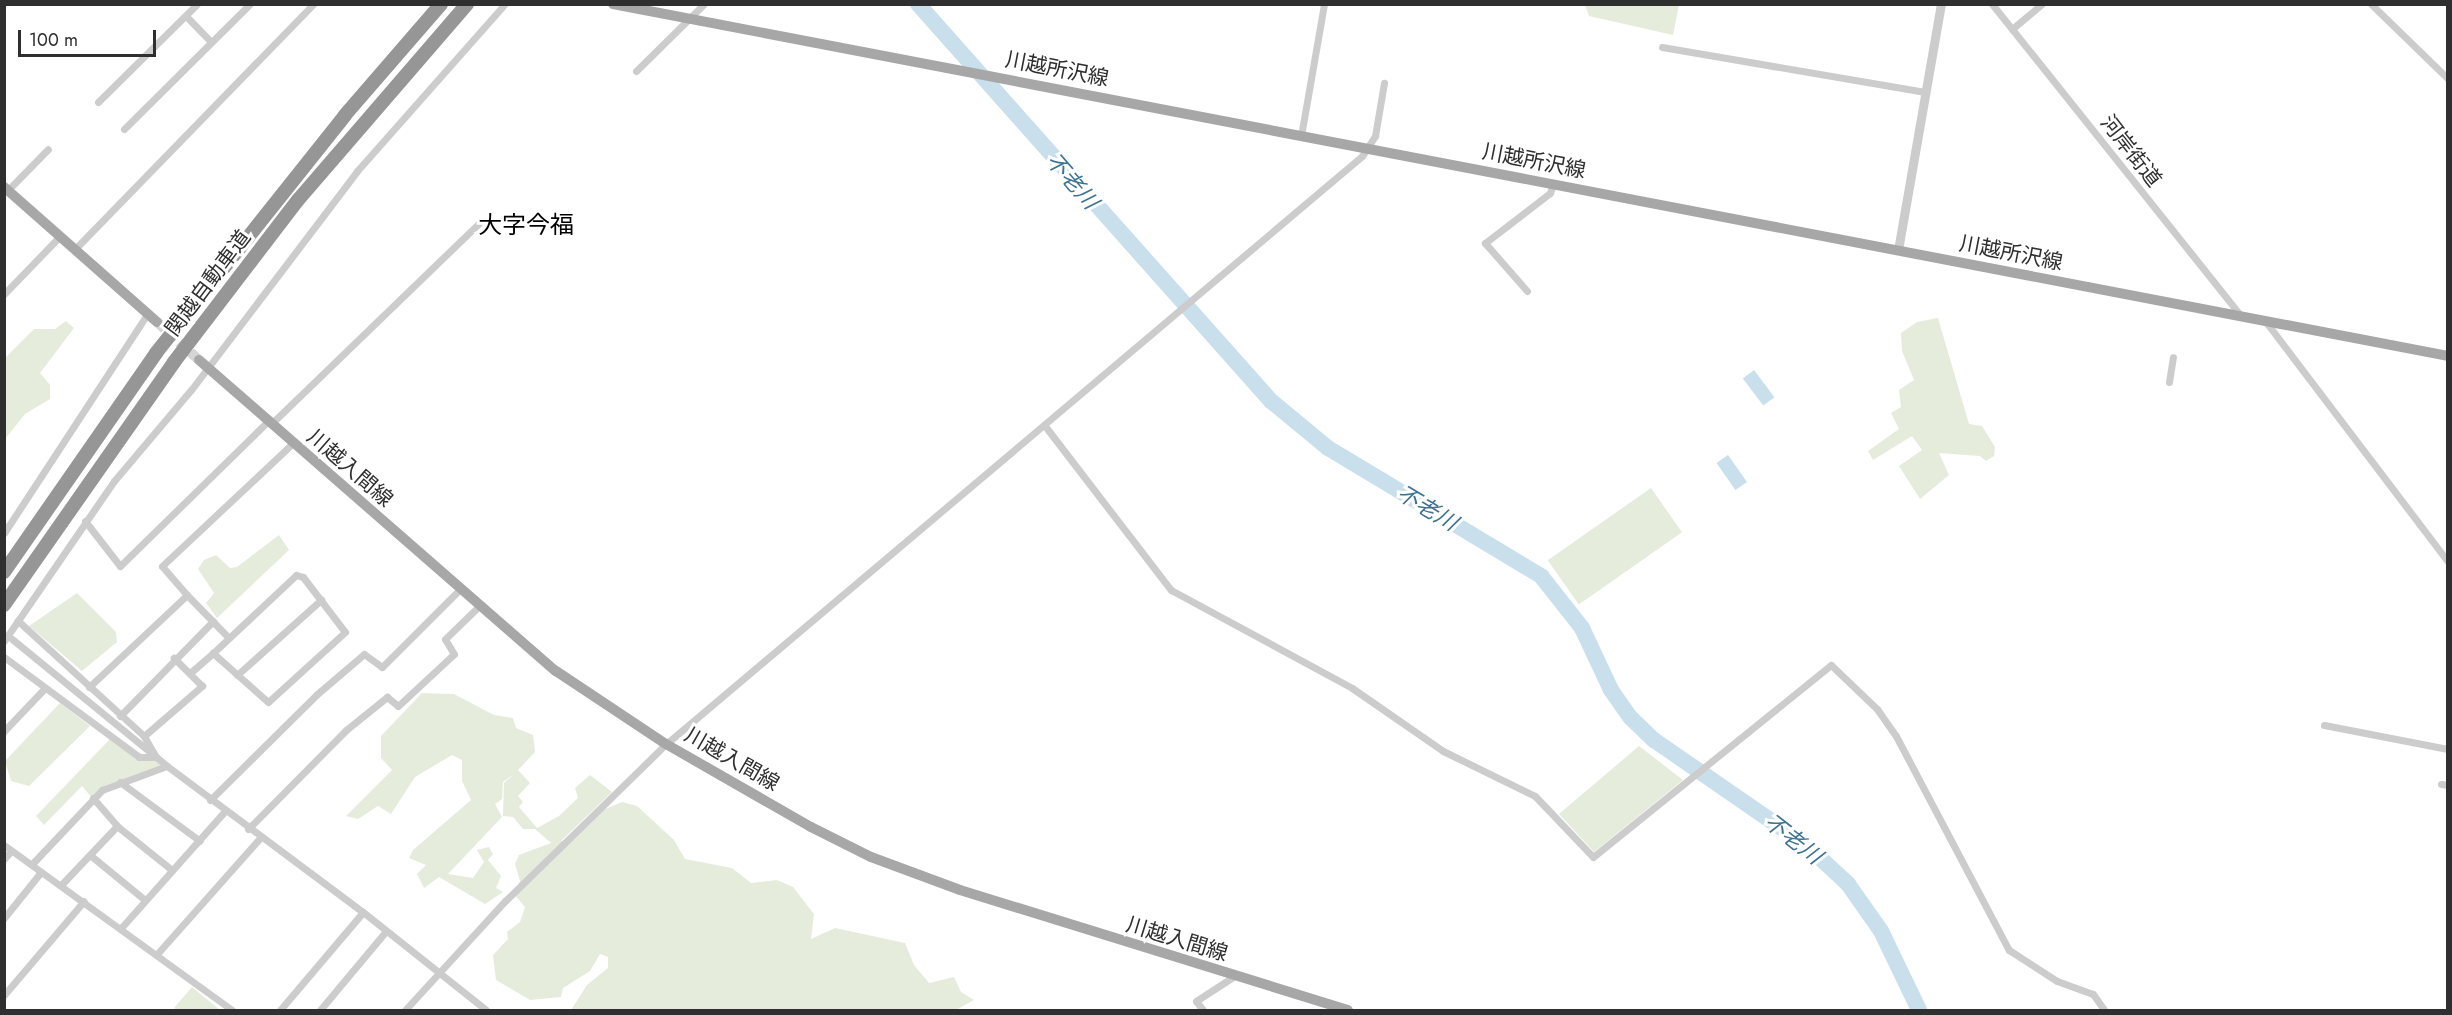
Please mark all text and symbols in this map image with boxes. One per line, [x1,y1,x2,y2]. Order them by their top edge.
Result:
scale bar [21,18,159,56]
text: 100 m [29,27,78,53]
street label: 川越所沢線 [1003,47,1111,91]
street label: 河岸街道 [2095,110,2167,192]
street label: 川越所沢線 [1480,139,1588,183]
water label: 不老川 [1040,147,1104,215]
district label: 大字今福 [478,211,574,239]
street label: 関越自動車道 [160,225,256,341]
street label: 川越所沢線 [1957,231,2065,275]
street label: 川越入間線 [302,424,398,512]
water label: 不老川 [1392,480,1462,536]
street label: 川越入間線 [680,722,784,796]
water label: 不老川 [1759,808,1827,870]
street label: 川越入間線 [1123,912,1231,966]

